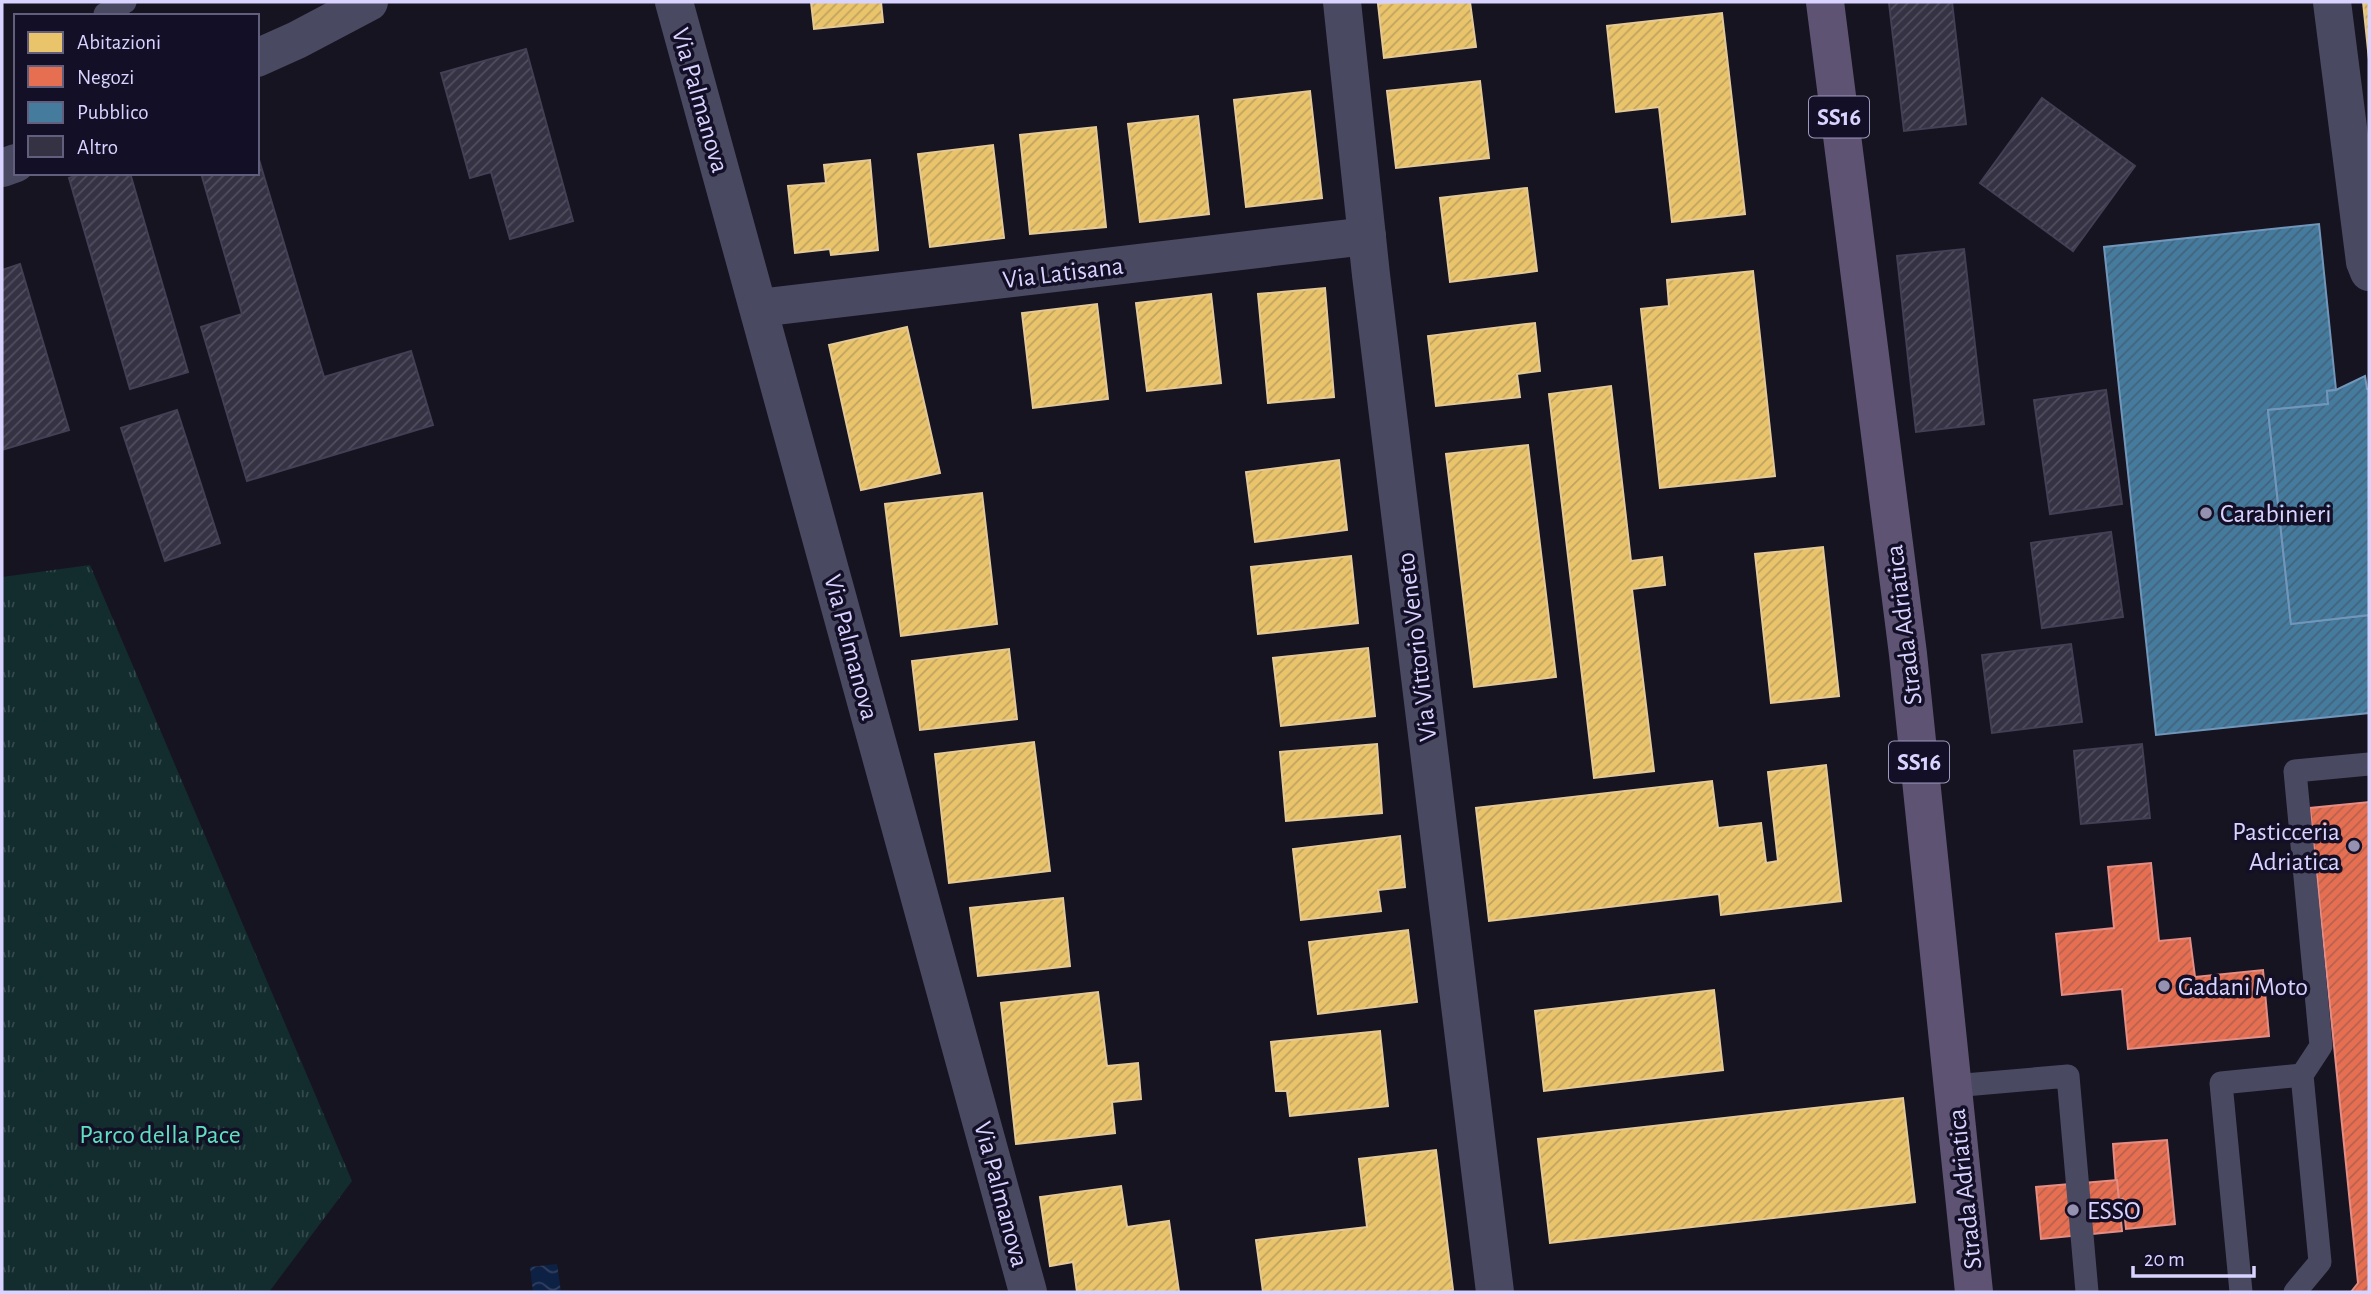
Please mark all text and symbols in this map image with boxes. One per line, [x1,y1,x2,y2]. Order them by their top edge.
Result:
legend [14,14,259,175]
street label: Via Palmanova [667,25,733,176]
text: Abitazioni [77,32,161,53]
text: Negozi [77,67,134,88]
road number: SS16 [1809,96,1869,138]
text: Pubblico [77,102,149,123]
text: Altro [77,137,118,158]
street label: Via Latisana [1001,253,1125,293]
place label: Carabinieri [2220,501,2331,527]
marker: Carabinieri [2198,505,2214,521]
street label: Strada Adriatica [1881,543,1927,707]
street label: Via Vittorio Veneto [1392,551,1441,743]
street label: Via Palmanova [819,572,883,723]
road number: SS16 [1889,742,1949,782]
place label: Pasticceria Adriatica [2232,819,2340,875]
marker: Pasticceria Adriatica [2346,838,2362,854]
place label: Gadani Moto [2178,974,2308,1000]
marker: Gadani Moto [2156,978,2172,994]
street label: Strada Adriatica [1944,1107,1986,1271]
street label: Via Palmanova [969,1119,1033,1270]
park label: Parco della Pace [79,1122,241,1148]
place label: ESSO [2087,1198,2141,1224]
marker: ESSO [2065,1202,2081,1218]
scale bar [2133,1234,2254,1278]
text: 20 m [2144,1249,2185,1270]

